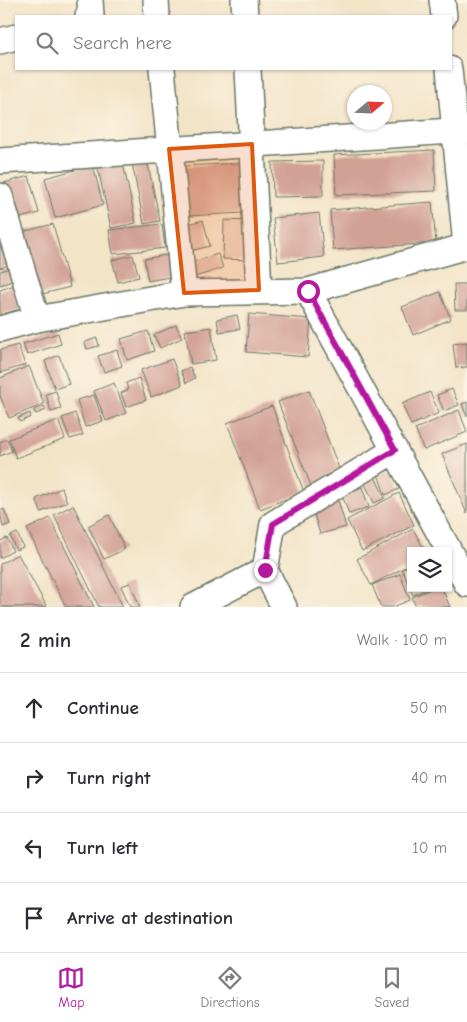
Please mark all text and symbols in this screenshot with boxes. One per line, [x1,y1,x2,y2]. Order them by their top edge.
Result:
search box [15,15,452,70]
icon: search [33,29,61,57]
text: Search here [73,32,172,54]
north arrow [347,85,392,130]
route start [297,280,320,303]
map controls [407,547,452,592]
button: layers [407,547,452,592]
route end [254,559,277,582]
text: 2 min [20,628,71,652]
text: Walk · 100 m [357,631,447,649]
icon: ahead [20,694,48,722]
text: Continue [67,697,139,719]
text: 50 m [410,699,447,717]
icon: right [20,764,48,792]
text: Turn right [67,767,151,789]
text: 40 m [411,769,447,787]
icon: left [20,834,48,862]
text: Turn left [67,837,138,859]
text: 10 m [412,839,447,857]
icon: arrive [20,904,48,932]
text: Arrive at destination [67,907,233,929]
tab: Map [57,964,85,1011]
tab: Directions [200,964,260,1011]
tab: Saved [375,964,410,1011]

